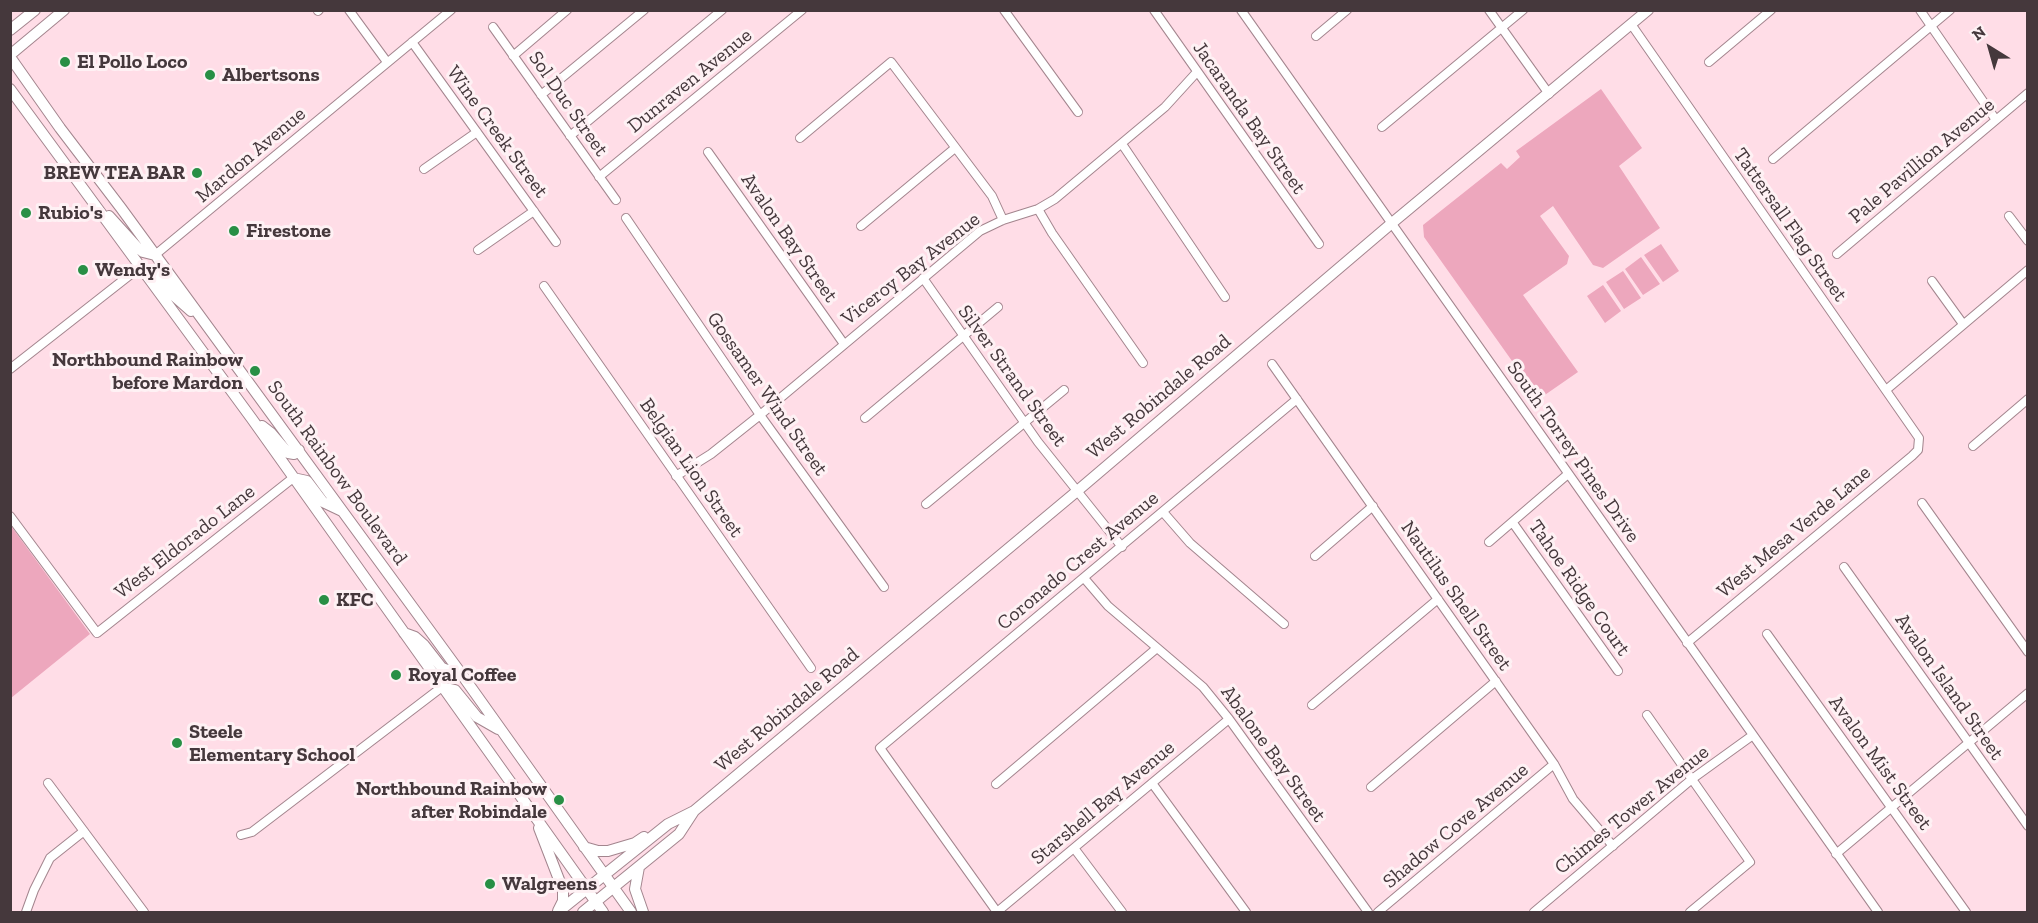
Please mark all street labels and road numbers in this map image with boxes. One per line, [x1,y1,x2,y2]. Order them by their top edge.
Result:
street label: Dunraven Avenue [623,24,757,138]
street label: Jacaranda Bay Street [1187,37,1311,199]
street label: Sol Duc Street [523,47,613,161]
street label: Wine Creek Street [441,61,553,203]
street label: Pale Pavillion Avenue [1844,93,2000,229]
street label: Mardon Avenue [191,102,311,208]
street label: Tattersall Flag Street [1728,144,1852,306]
street label: Avalon Bay Street [736,169,842,307]
street label: Viceroy Bay Avenue [837,207,985,331]
street label: Silver Strand Street [953,300,1071,452]
street label: Gossamer Wind Street [701,307,833,481]
street label: West Robindale Road [1082,330,1236,464]
street label: South Torrey Pines Drive [1501,357,1645,547]
street label: South Rainbow Boulevard [262,376,412,570]
street label: Belgian Lion Street [634,394,748,542]
street label: West Mesa Verde Lane [1712,461,1876,603]
street label: West Eldorado Lane [110,480,260,604]
street label: Coronado Crest Avenue [992,486,1164,636]
street label: Tahoe Ridge Court [1523,515,1635,661]
street label: Nautilus Shell Street [1395,517,1517,675]
street label: Avalon Island Street [1890,609,2008,765]
street label: West Robindale Road [710,643,864,777]
street label: Abalone Bay Street [1215,681,1331,827]
street label: Avalon Mist Street [1823,691,1937,835]
street label: Starshell Bay Avenue [1026,736,1180,870]
street label: Chimes Tower Avenue [1550,740,1714,880]
street label: Shadow Cove Avenue [1378,758,1534,894]

